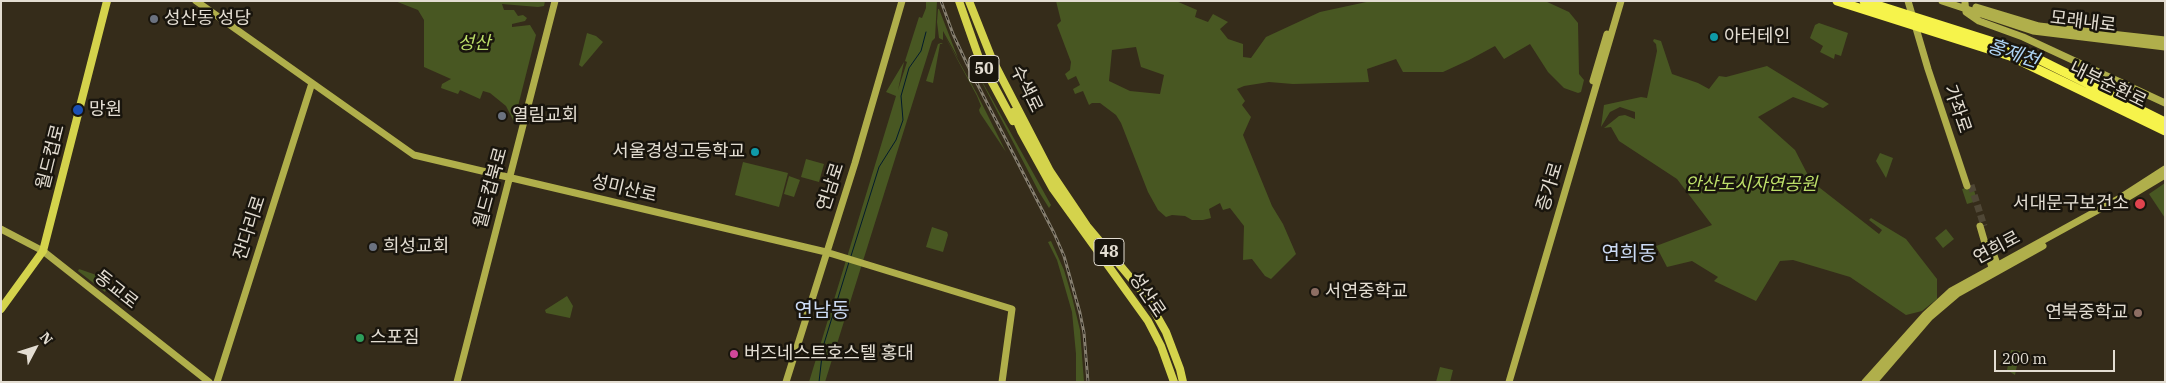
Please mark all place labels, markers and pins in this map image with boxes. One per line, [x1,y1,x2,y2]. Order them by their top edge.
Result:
place label: 성산동 성당 [164,8,251,30]
marker: 성산동 성당 [148,13,160,25]
place label: 아터테인 [1724,26,1790,48]
marker: 아터테인 [1708,31,1720,43]
place label: 망원 [89,99,122,121]
marker: 망원 [71,103,85,117]
place label: 열림교회 [512,105,578,127]
marker: 열림교회 [496,110,508,122]
place label: 서울경성고등학교 [613,141,745,163]
marker: 서울경성고등학교 [749,146,761,158]
place label: 서대문구보건소 [2013,193,2129,215]
marker: 서대문구보건소 [2133,197,2147,211]
place label: 희성교회 [383,236,449,258]
marker: 희성교회 [367,241,379,253]
place label: 서연중학교 [1325,281,1408,303]
marker: 서연중학교 [1309,286,1321,298]
place label: 연북중학교 [2045,302,2128,324]
marker: 연북중학교 [2132,307,2144,319]
place label: 스포짐 [370,327,420,349]
marker: 스포짐 [354,332,366,344]
place label: 버즈네스트호스텔 홍대 [744,343,914,365]
marker: 버즈네스트호스텔 홍대 [728,348,740,360]

